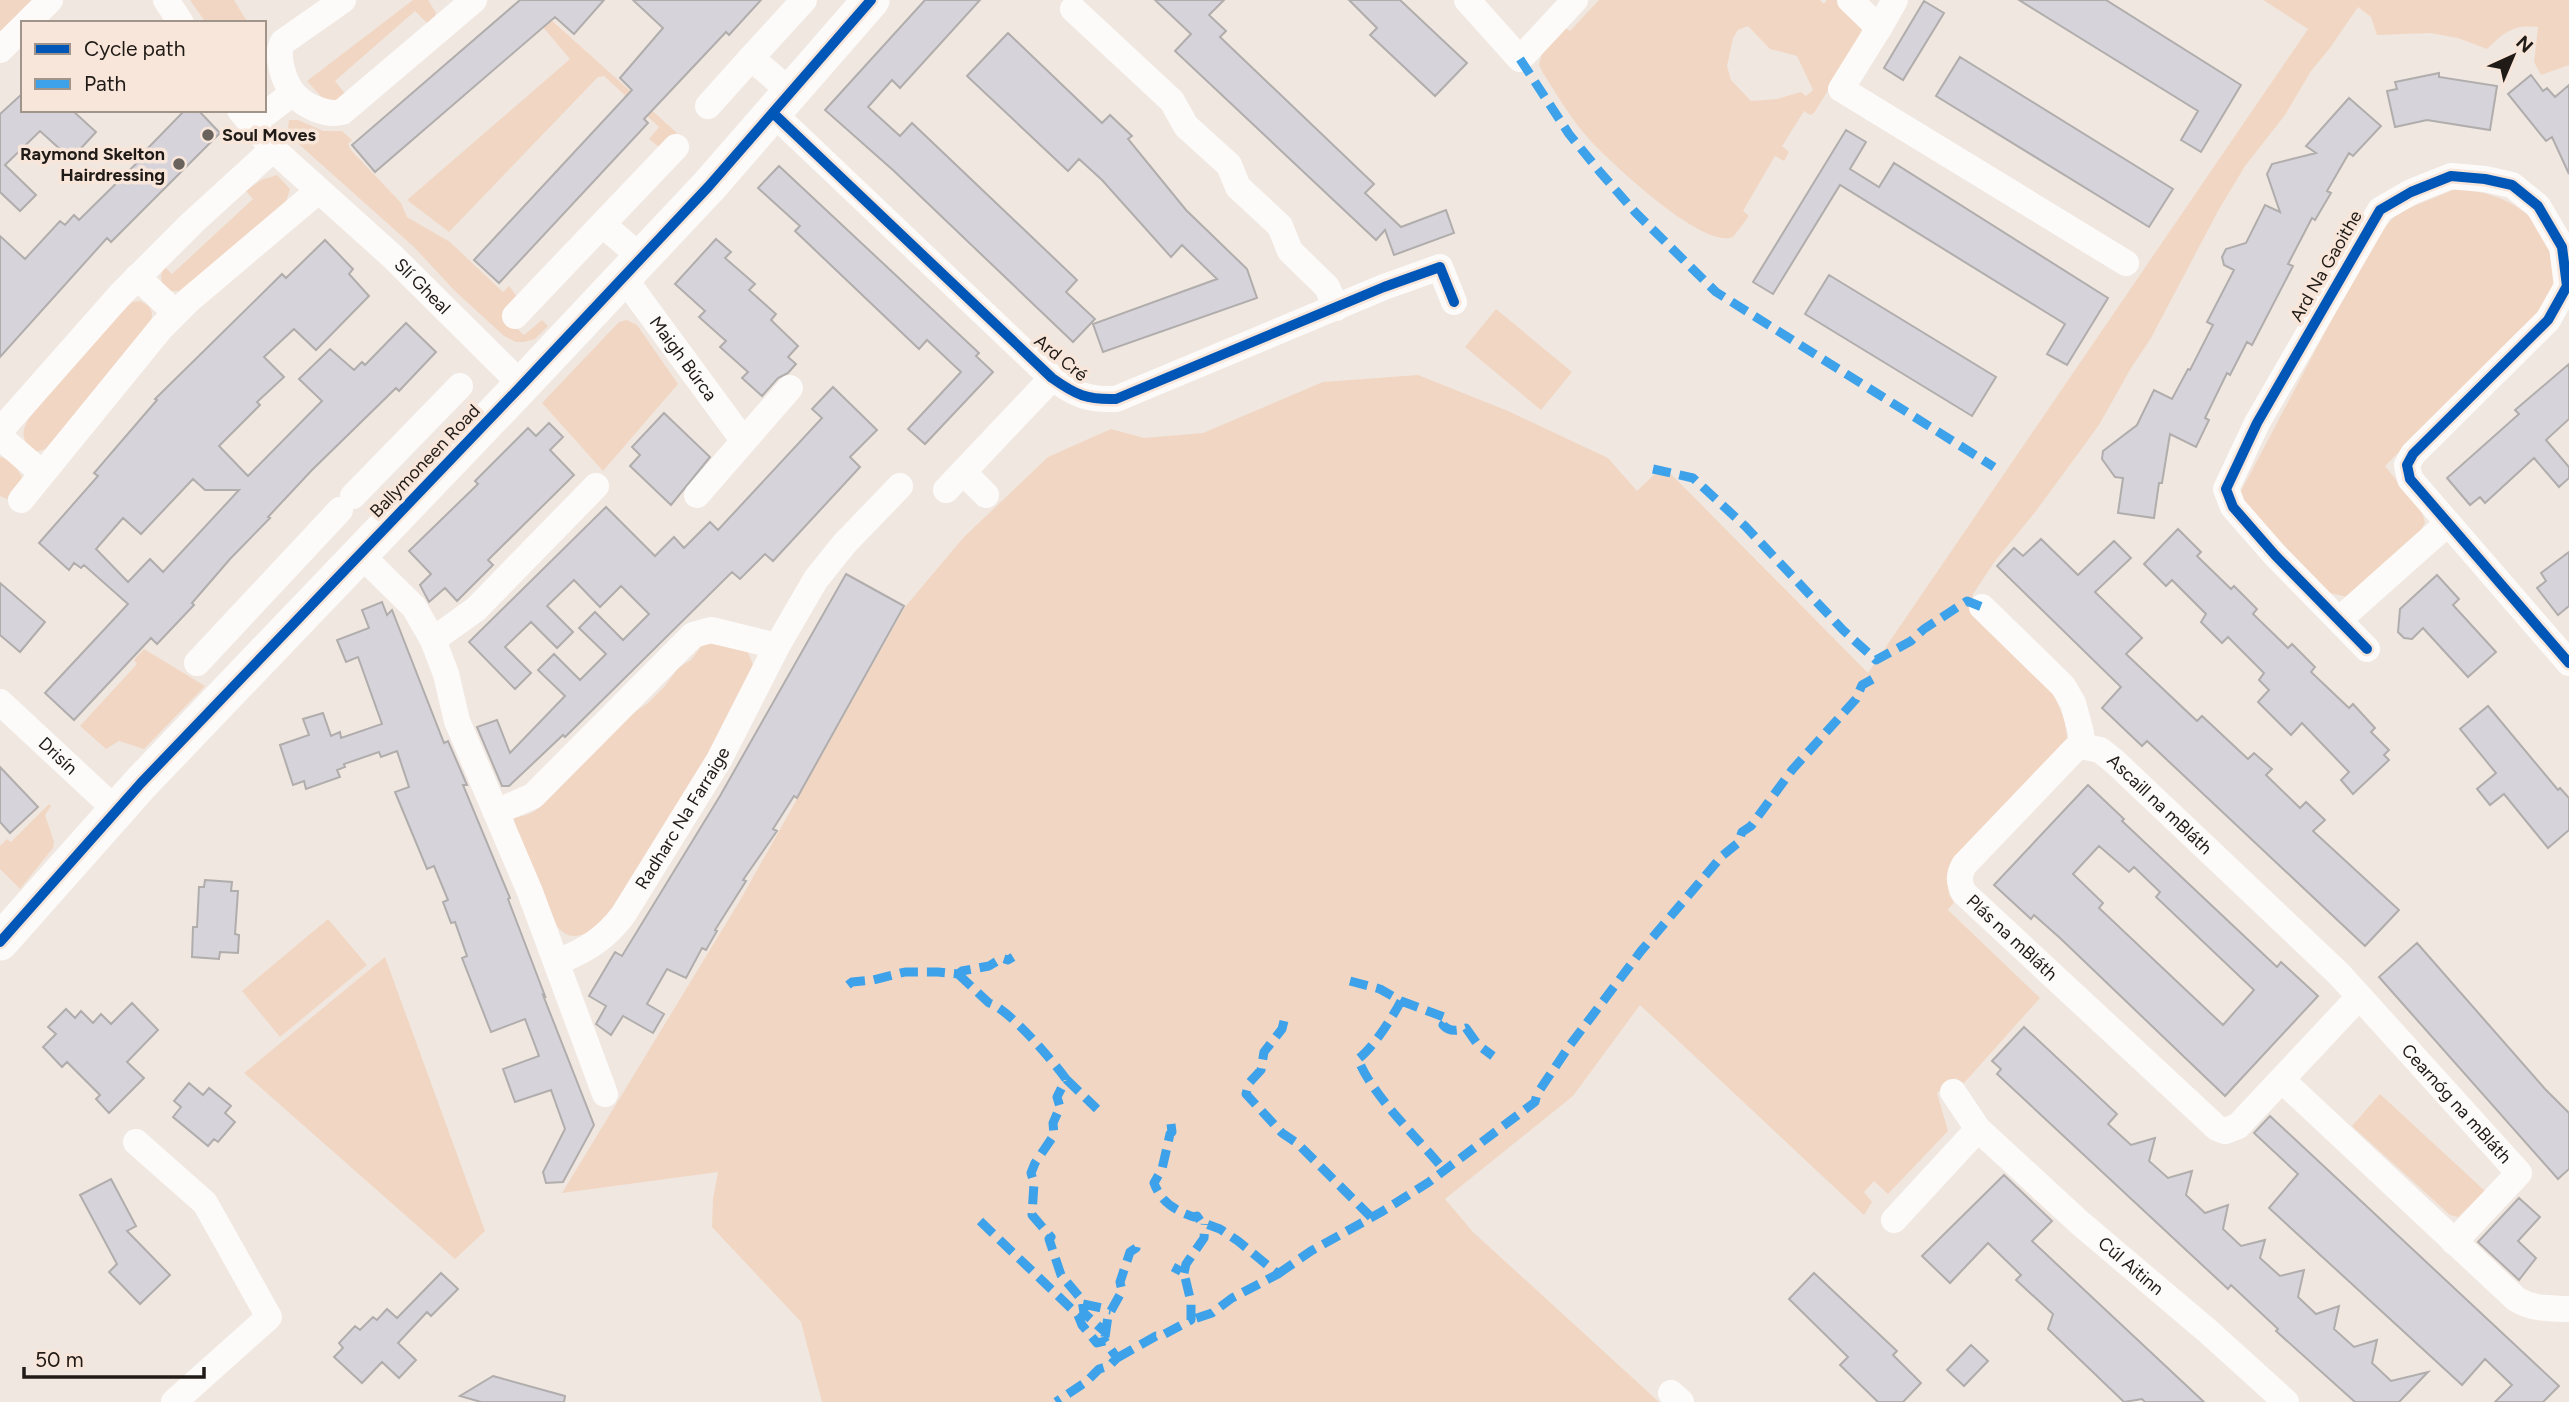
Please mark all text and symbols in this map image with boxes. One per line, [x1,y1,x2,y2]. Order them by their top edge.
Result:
legend [21,21,266,112]
north arrow [2478,21,2548,91]
text: N [2511,31,2538,58]
text: Cycle path [84,36,185,61]
text: Path [84,71,126,96]
place label: Soul Moves [222,124,316,146]
marker: Soul Moves [200,127,216,143]
place label: Raymond Skelton Hairdressing [20,143,165,186]
marker: Raymond Skelton Hairdressing [171,156,187,172]
street label: Ard Na Gaoithe [2285,206,2367,326]
street label: Slí Gheal [390,254,455,319]
street label: Maigh Búrca [645,312,722,405]
street label: Ard Cré [1030,330,1092,386]
street label: Ballymoneen Road [365,400,485,522]
street label: Drisín [34,732,82,779]
street label: Radharc Na Farraige [631,743,735,893]
street label: Ascaill na mBláth [2103,749,2217,859]
street label: Plás na mBláth [1962,890,2062,985]
street label: Cearnóg na mBláth [2397,1039,2516,1168]
street label: Cúl Aitinn [2094,1232,2168,1300]
scale bar [24,1336,205,1380]
text: 50 m [35,1347,84,1372]

